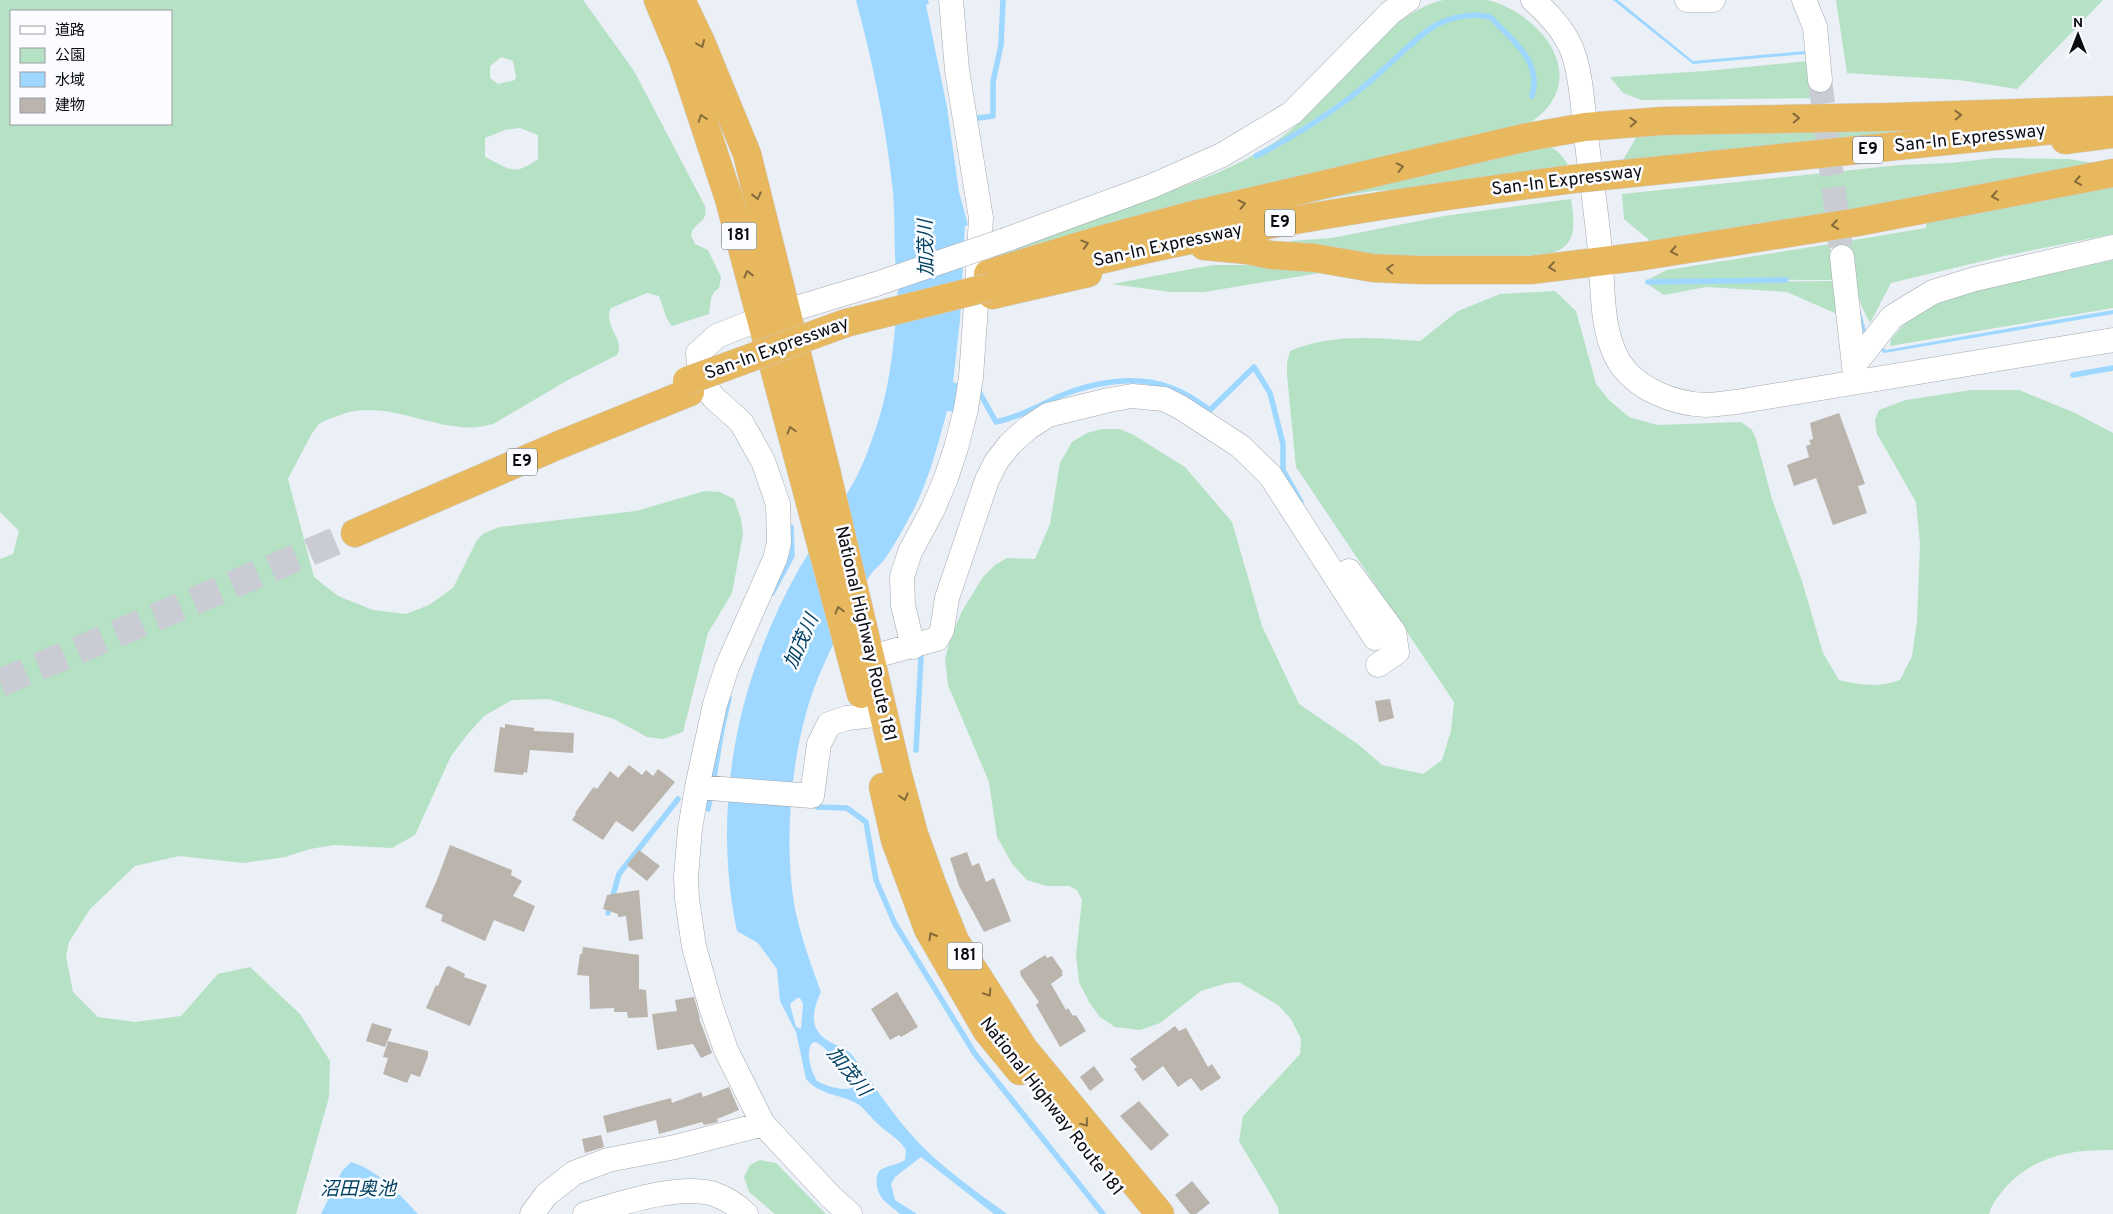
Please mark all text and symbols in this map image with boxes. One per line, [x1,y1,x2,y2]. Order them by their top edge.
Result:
legend [10,10,172,125]
north arrow [2053,10,2103,60]
text: N [2073,15,2083,32]
text: 道路 [55,22,85,41]
one-way arrow [695,39,706,48]
text: 公園 [55,47,85,66]
text: 水域 [55,72,85,91]
text: 建物 [55,97,85,116]
one-way arrow [1954,109,1962,120]
one-way arrow [1792,113,1800,123]
one-way arrow [698,114,708,122]
one-way arrow [1629,117,1637,128]
street label: San-In Expressway [1893,120,2047,158]
road number: E9 [1853,136,1883,164]
street label: San-In Expressway [1490,160,1644,202]
one-way arrow [1396,162,1405,173]
one-way arrow [2073,175,2082,185]
one-way arrow [1990,191,1999,201]
one-way arrow [751,192,762,201]
one-way arrow [1238,199,1247,210]
road number: E9 [1265,210,1295,237]
water label: 加茂川 [914,217,939,277]
street label: San-In Expressway [1091,219,1245,273]
one-way arrow [1830,220,1839,230]
road number: 181 [722,222,756,250]
one-way arrow [1080,240,1088,250]
one-way arrow [1670,246,1679,256]
one-way arrow [1548,261,1556,272]
one-way arrow [1386,263,1394,274]
one-way arrow [743,269,754,278]
street label: San-In Expressway [702,312,852,386]
one-way arrow [786,427,796,435]
road number: E9 [507,448,537,476]
street label: National Highway Route 181 [829,524,901,744]
one-way arrow [834,605,845,614]
water label: 加茂川 [779,609,825,673]
one-way arrow [898,792,908,800]
one-way arrow [928,932,938,941]
road number: 181 [948,942,982,969]
one-way arrow [982,987,991,997]
street label: National Highway Route 181 [974,1013,1128,1201]
water label: 加茂川 [821,1042,877,1103]
one-way arrow [1080,1117,1088,1126]
water label: 沼田奥池 [320,1178,398,1202]

